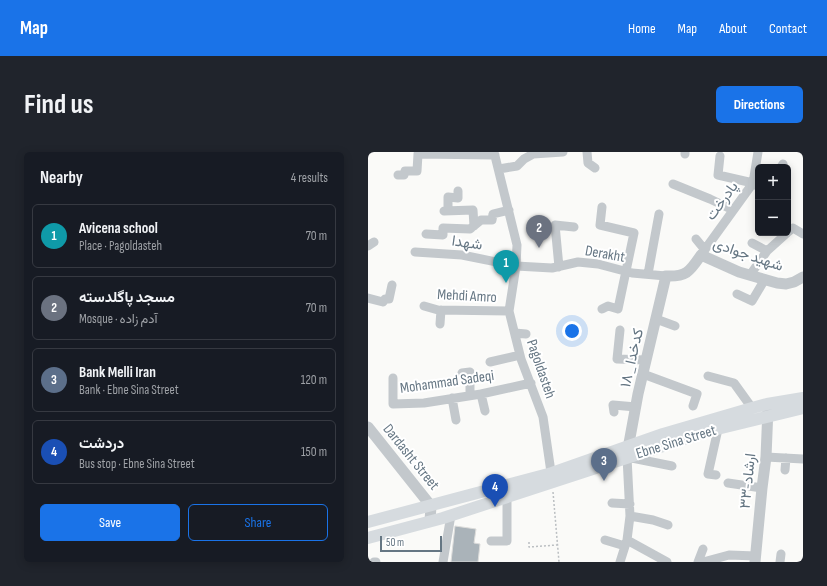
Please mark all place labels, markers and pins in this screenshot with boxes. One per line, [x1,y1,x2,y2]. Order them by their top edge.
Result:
pin: 2 [526,215,552,248]
pin: 1 [493,250,519,283]
pin: 3 [591,448,617,481]
pin: 4 [482,474,508,507]

